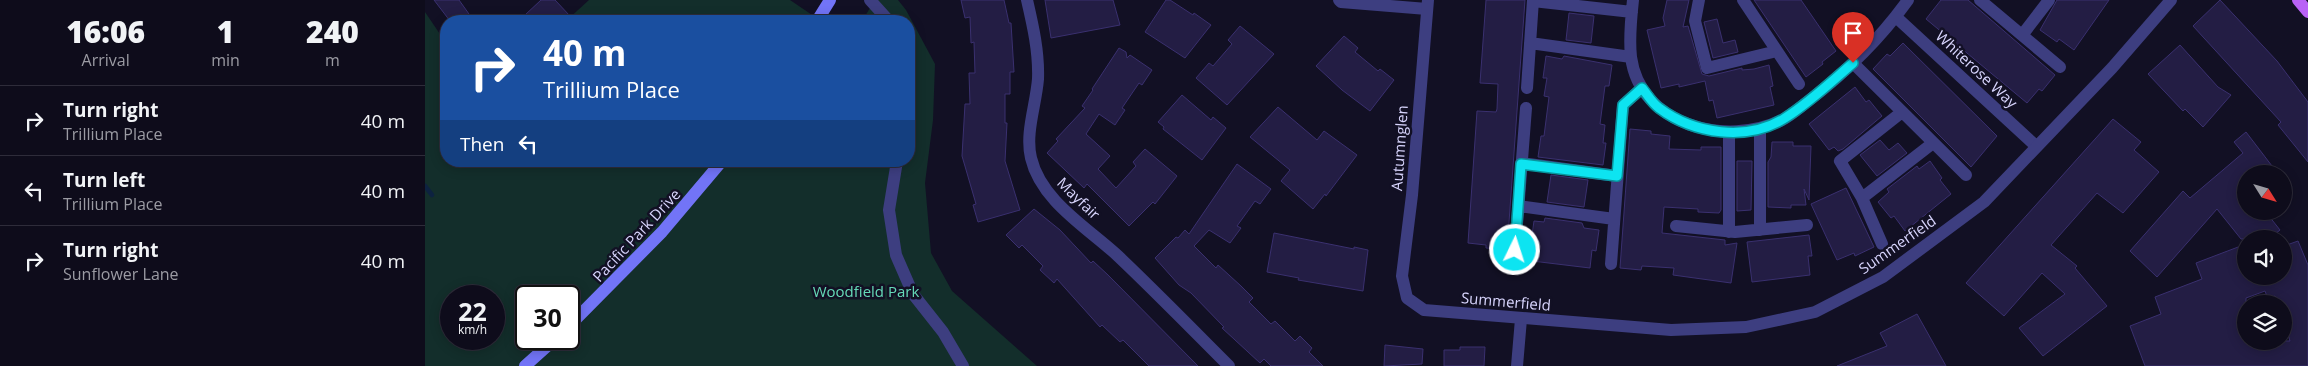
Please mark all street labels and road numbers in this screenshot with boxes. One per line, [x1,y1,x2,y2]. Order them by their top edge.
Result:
street label: Whiterose Way [1932,26,2023,112]
street label: Autumnglen [1386,104,1412,192]
street label: Mayfair [1053,173,1105,223]
street label: Pacific Park Drive [588,184,684,286]
street label: Summerfield [1854,210,1940,278]
street label: Summerfield [1460,287,1552,315]

